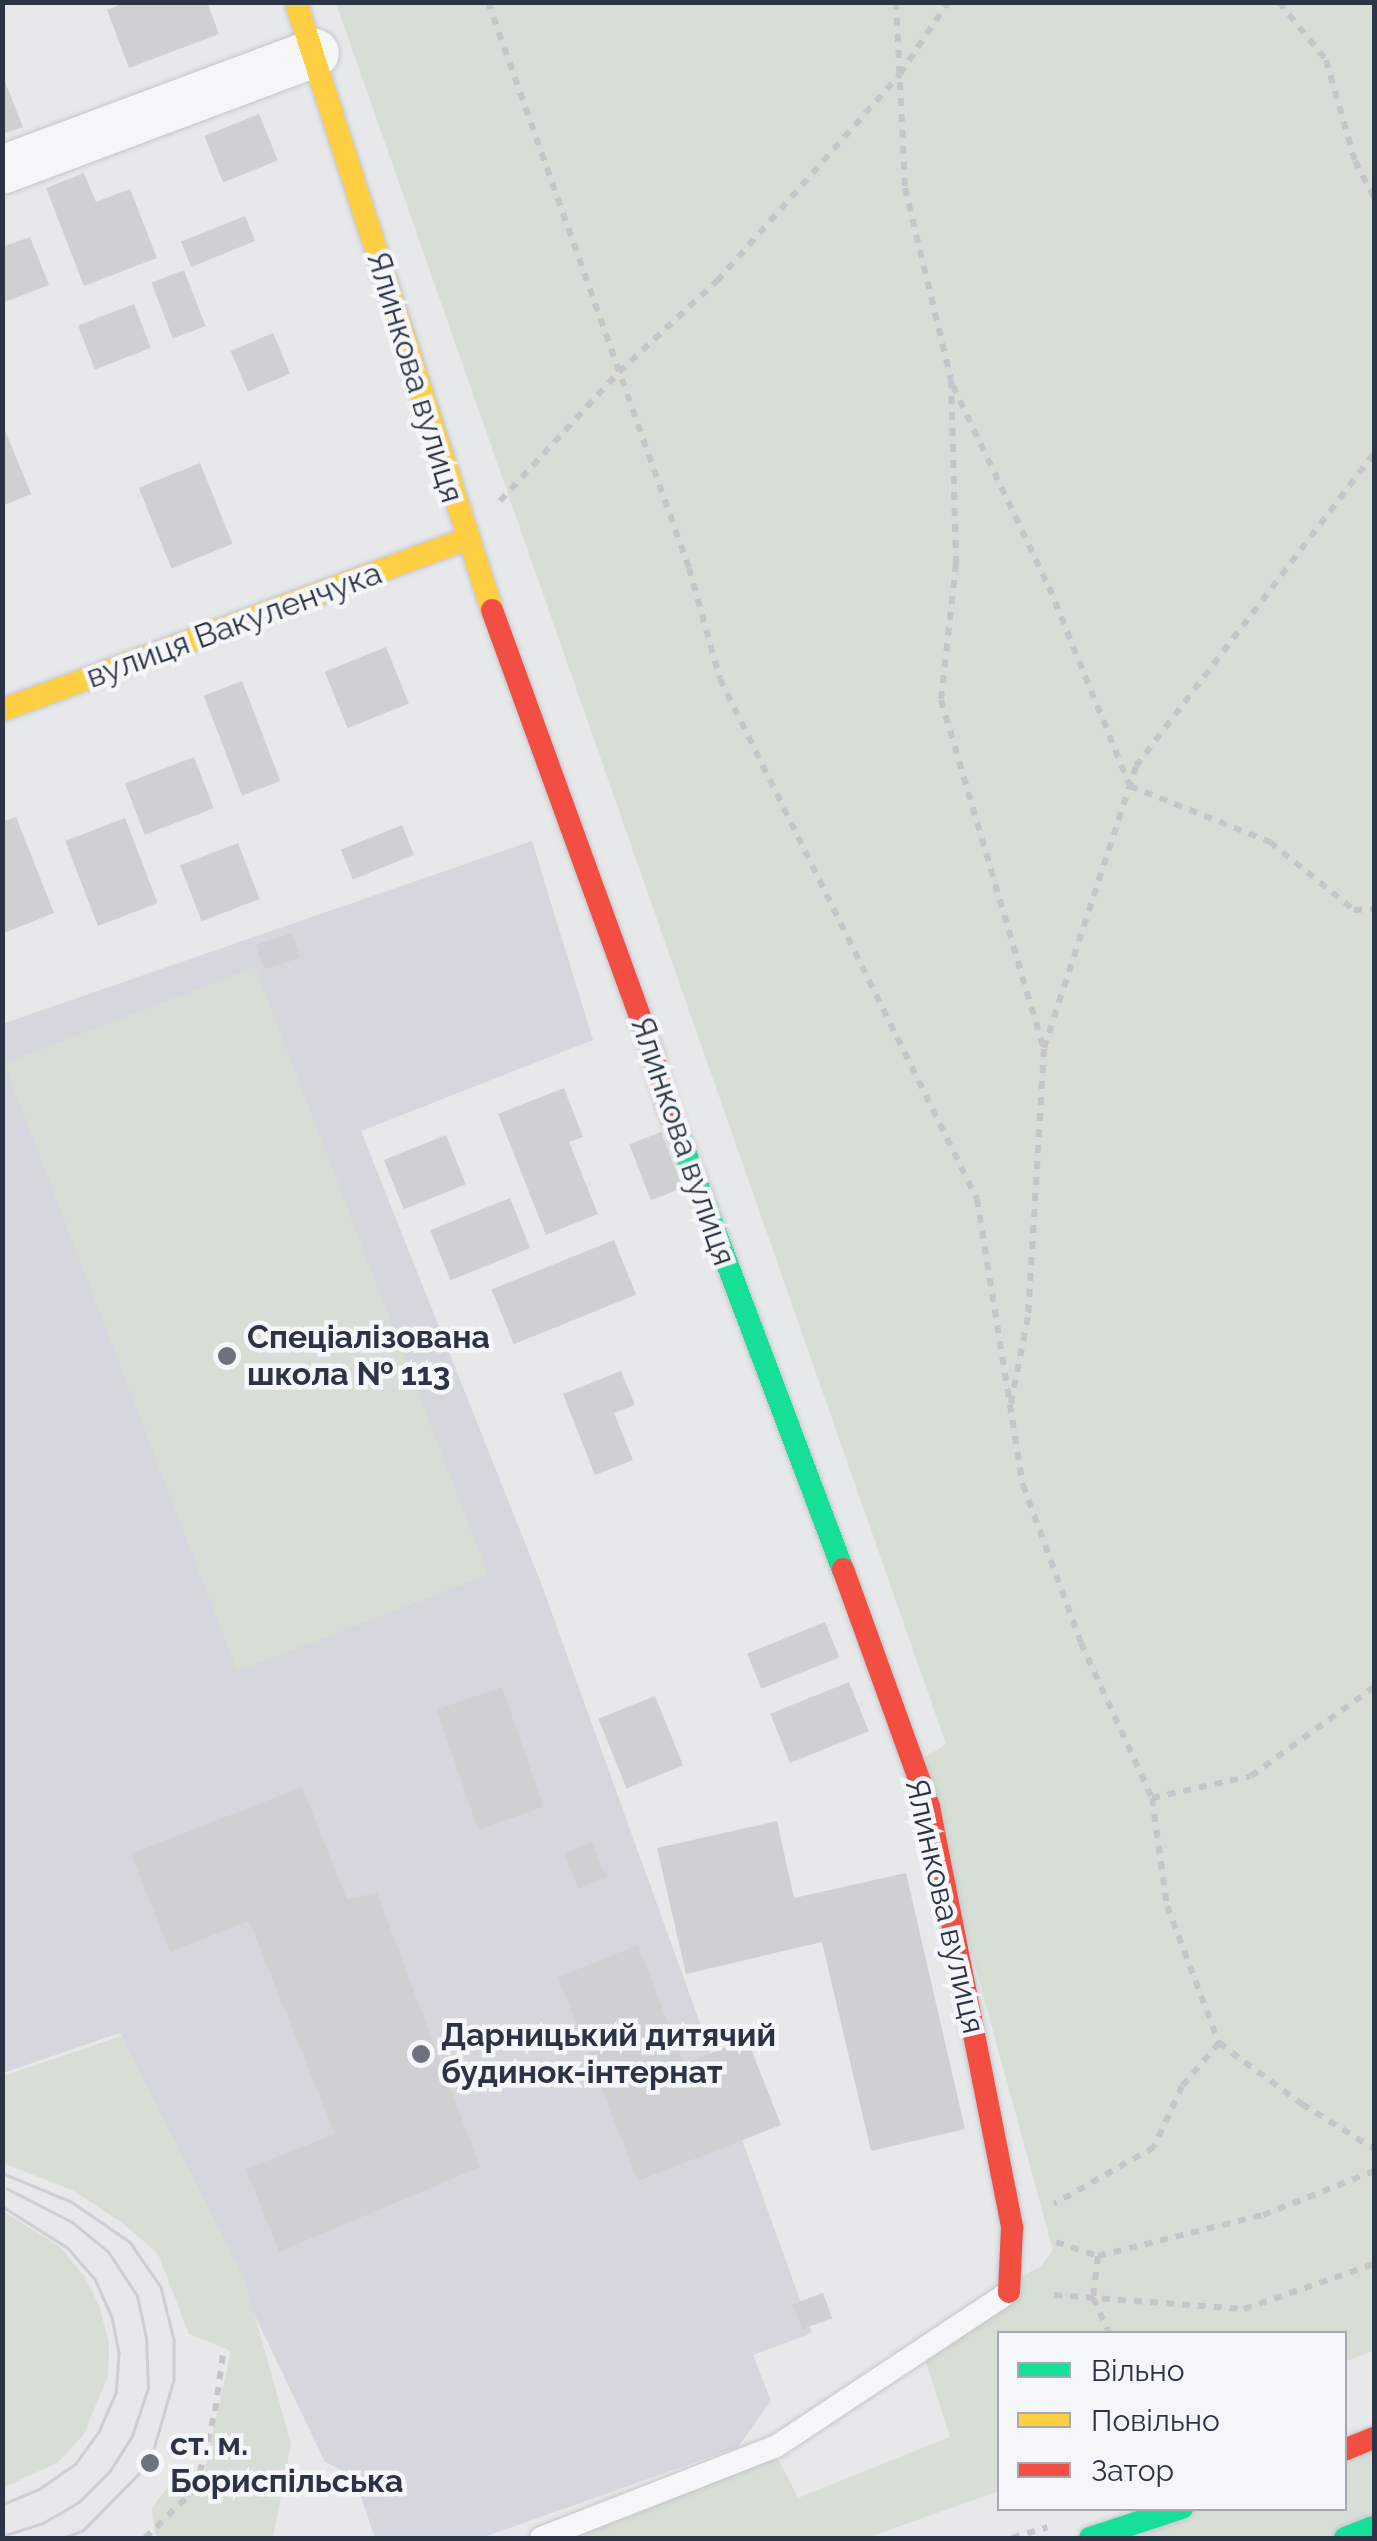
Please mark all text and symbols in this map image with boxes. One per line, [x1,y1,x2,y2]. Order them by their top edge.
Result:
street label: Ялинкова вулиця [359,247,471,507]
street label: вулиця Вакуленчука [81,554,387,696]
street label: Ялинкова вулиця [622,1012,744,1270]
place label: Спеціалізована школа № 113 [247,1319,490,1394]
marker: Спеціалізована школа № 113 [216,1345,238,1367]
street label: Ялинкова вулиця [897,1775,993,2037]
place label: Дарницький дитячий будинок-інтернат [441,2017,776,2092]
marker: Дарницький дитячий будинок-інтернат [410,2043,432,2065]
legend [997,2331,1347,2511]
text: Вільно [1091,2353,1185,2388]
text: Повільно [1091,2403,1220,2438]
place label: ст. м. Бориспільська [170,2426,403,2501]
marker: ст. м. Бориспільська [139,2452,161,2474]
text: Затор [1091,2453,1174,2488]

